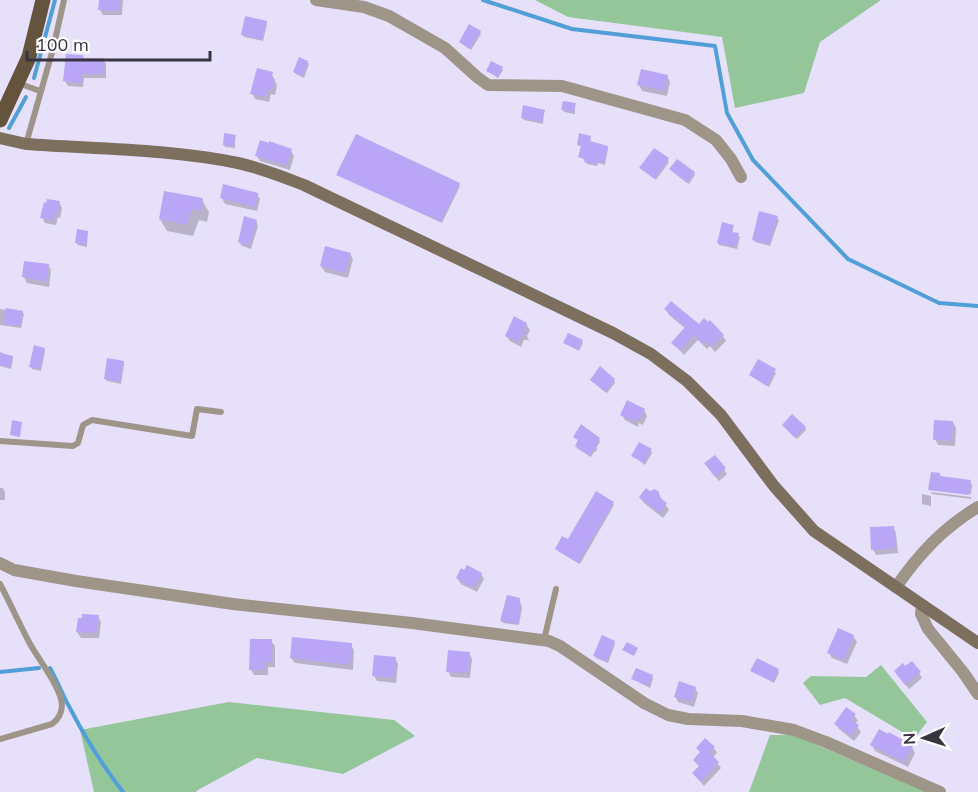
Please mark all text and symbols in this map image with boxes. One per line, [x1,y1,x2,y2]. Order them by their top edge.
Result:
scale bar [27,24,210,62]
text: 100 m [36,33,89,56]
north arrow [894,708,954,768]
text: N [899,732,919,745]

